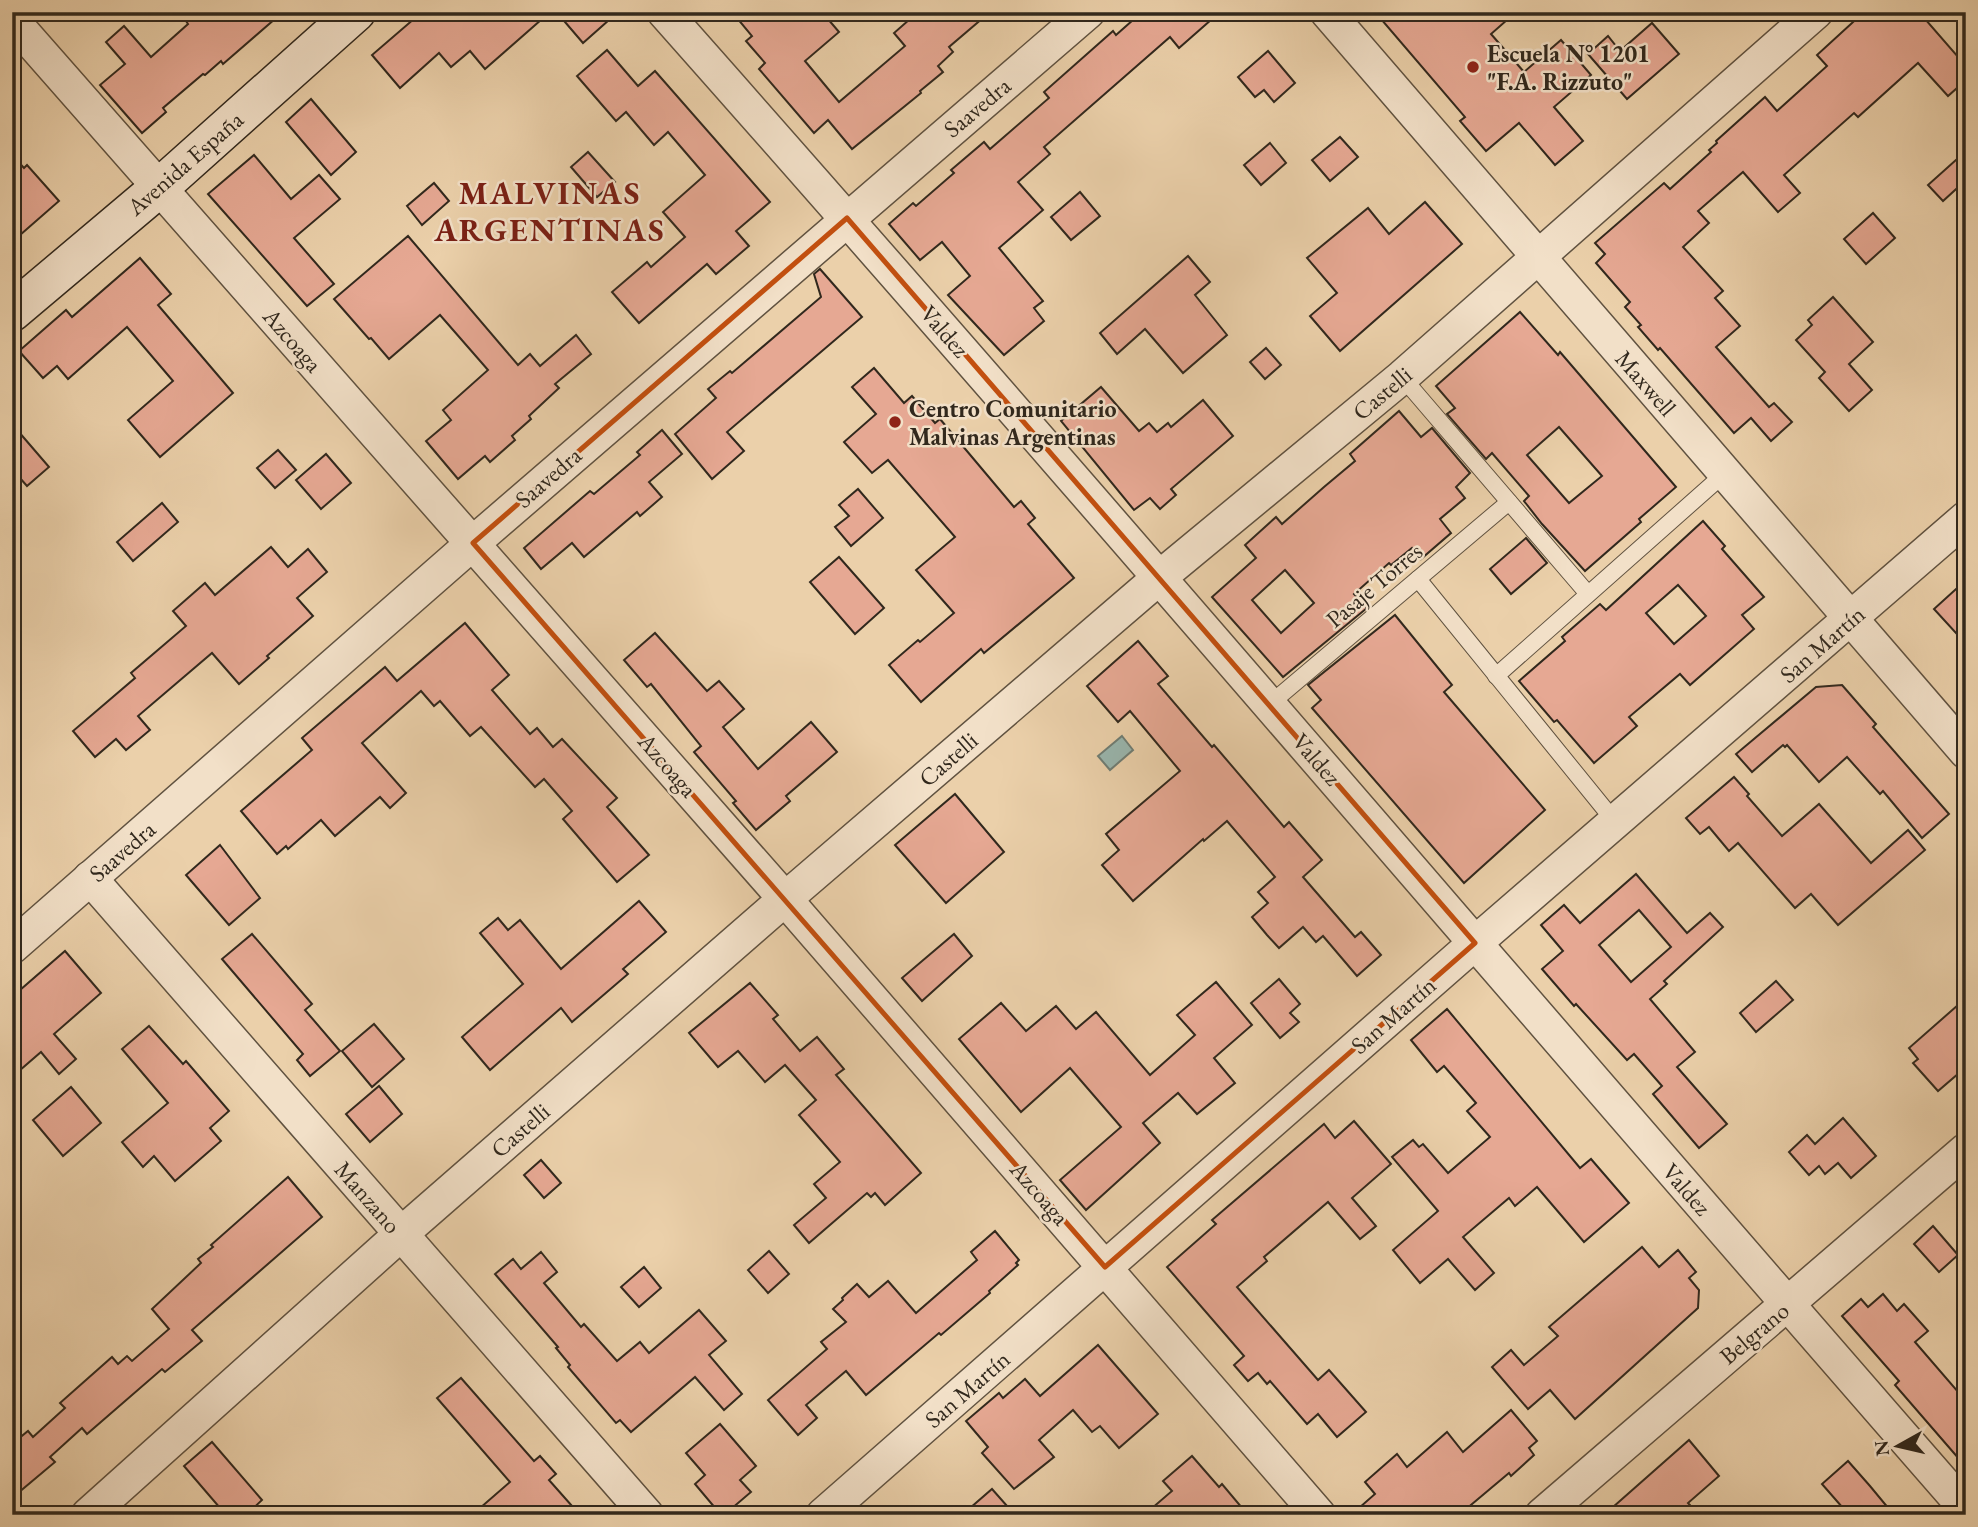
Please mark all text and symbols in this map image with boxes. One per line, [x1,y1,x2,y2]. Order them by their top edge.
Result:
place label: Escuela N° 1201 "F.A. Rizzuto" [1487,38,1650,97]
marker: Escuela N° 1201 "F.A. Rizzuto" [1465,59,1481,75]
street label: Saavedra [937,70,1017,144]
street label: Avenida España [120,104,250,223]
district label: MALVINAS ARGENTINAS [433,172,666,251]
street label: Valdez [914,298,976,364]
street label: Azcoaga [256,301,330,379]
street label: Maxwell [1609,343,1683,423]
street label: Castelli [1346,359,1418,427]
place label: Centro Comunitario Malvinas Argentinas [909,393,1117,453]
marker: Centro Comunitario Malvinas Argentinas [887,414,903,430]
street label: Saavedra [508,439,588,514]
street label: Pasaje Torres [1319,536,1429,634]
street label: San Martín [1773,598,1871,690]
street label: Castelli [912,725,984,793]
street label: Azcoaga [631,726,705,804]
street label: Valdez [1286,726,1348,792]
street label: Saavedra [82,813,162,888]
street label: San Martín [1344,969,1442,1061]
street label: Castelli [484,1096,556,1164]
street label: Manzano [328,1154,408,1240]
street label: Azcoaga [1003,1154,1077,1232]
street label: Valdez [1656,1156,1718,1222]
street label: Belgrano [1713,1295,1795,1371]
street label: San Martín [918,1343,1016,1435]
north arrow [1862,1412,1932,1482]
text: N [1868,1438,1895,1458]

